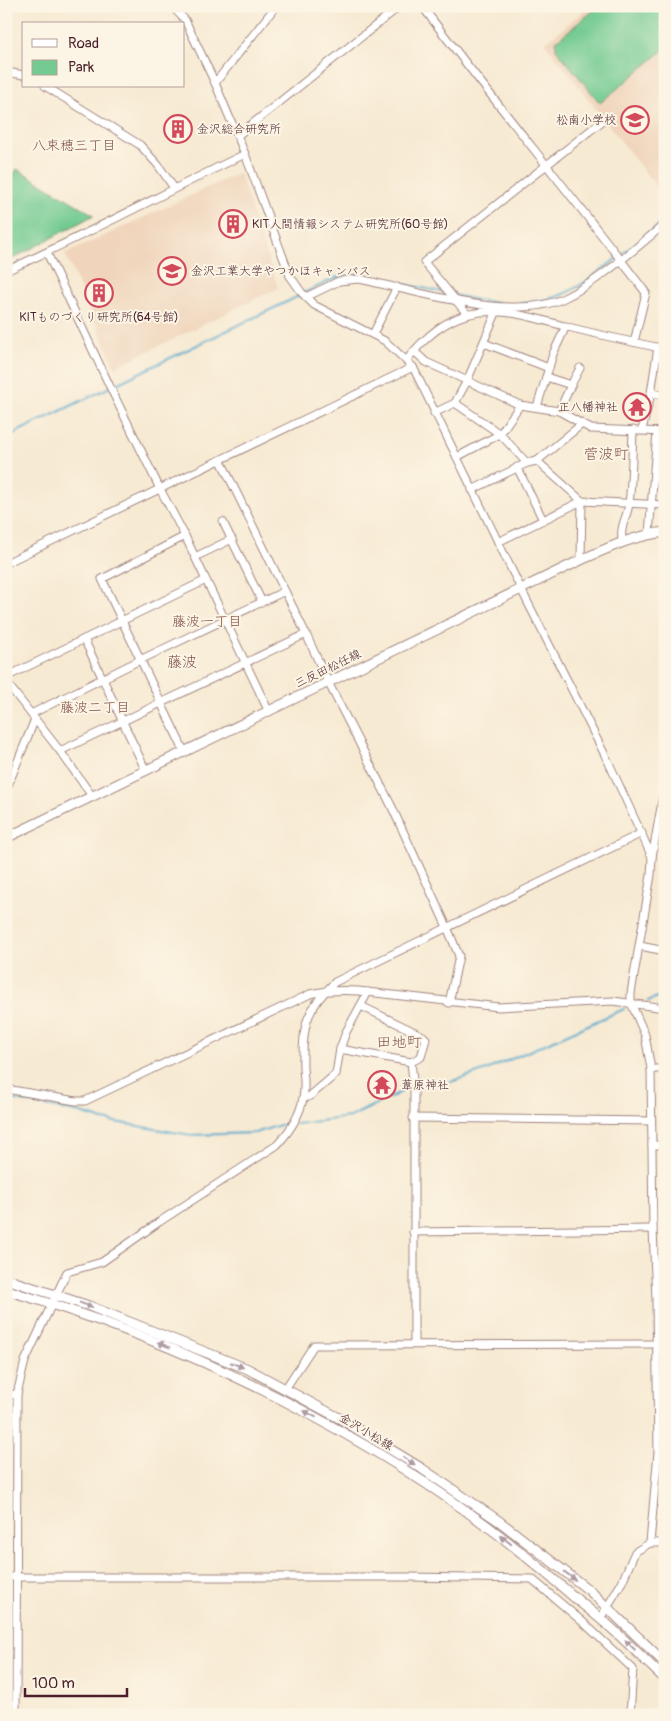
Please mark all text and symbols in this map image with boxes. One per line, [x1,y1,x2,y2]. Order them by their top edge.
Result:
legend [22,22,185,88]
text: Road [68,34,99,53]
text: Park [68,58,95,77]
school or university icon: 松南小学校 [620,105,650,135]
place label: 松南小学校 [556,113,616,128]
building icon: 金沢総合研究所 [163,114,193,144]
place label: 金沢総合研究所 [197,122,281,137]
district label: 八束穂三丁目 [32,137,116,154]
building icon: KIT人間情報システム研究所(60号館) [218,209,248,239]
place label: KIT人間情報システム研究所(60号館) [252,217,448,232]
school or university icon: 金沢工業大学やつかほキャンパス [157,256,187,286]
place label: 金沢工業大学やつかほキャンパス [191,264,371,279]
building icon: KITものづくり研究所(64号館) [84,278,114,308]
place label: KITものづくり研究所(64号館) [19,310,179,325]
temple icon: 正八幡神社 [622,392,652,422]
place label: 正八幡神社 [558,400,618,415]
district label: 菅波町 [583,445,629,464]
district label: 藤波一丁目 [172,613,242,630]
street label: 三反田松任線 [292,646,364,692]
district label: 藤波 [167,653,197,672]
district label: 藤波二丁目 [60,699,130,716]
district label: 田地町 [376,1033,422,1052]
temple icon: 葦原神社 [367,1070,397,1100]
place label: 葦原神社 [401,1078,449,1093]
one-way arrow [79,1301,94,1309]
one-way arrow [157,1340,171,1348]
one-way arrow [230,1361,245,1369]
one-way arrow [303,1410,318,1418]
street label: 金沢小松線 [336,1410,396,1454]
one-way arrow [403,1456,416,1465]
one-way arrow [499,1535,513,1545]
one-way arrow [563,1570,576,1581]
one-way arrow [624,1639,636,1651]
scale bar [25,1666,128,1698]
text: 100 m [32,1674,75,1693]

